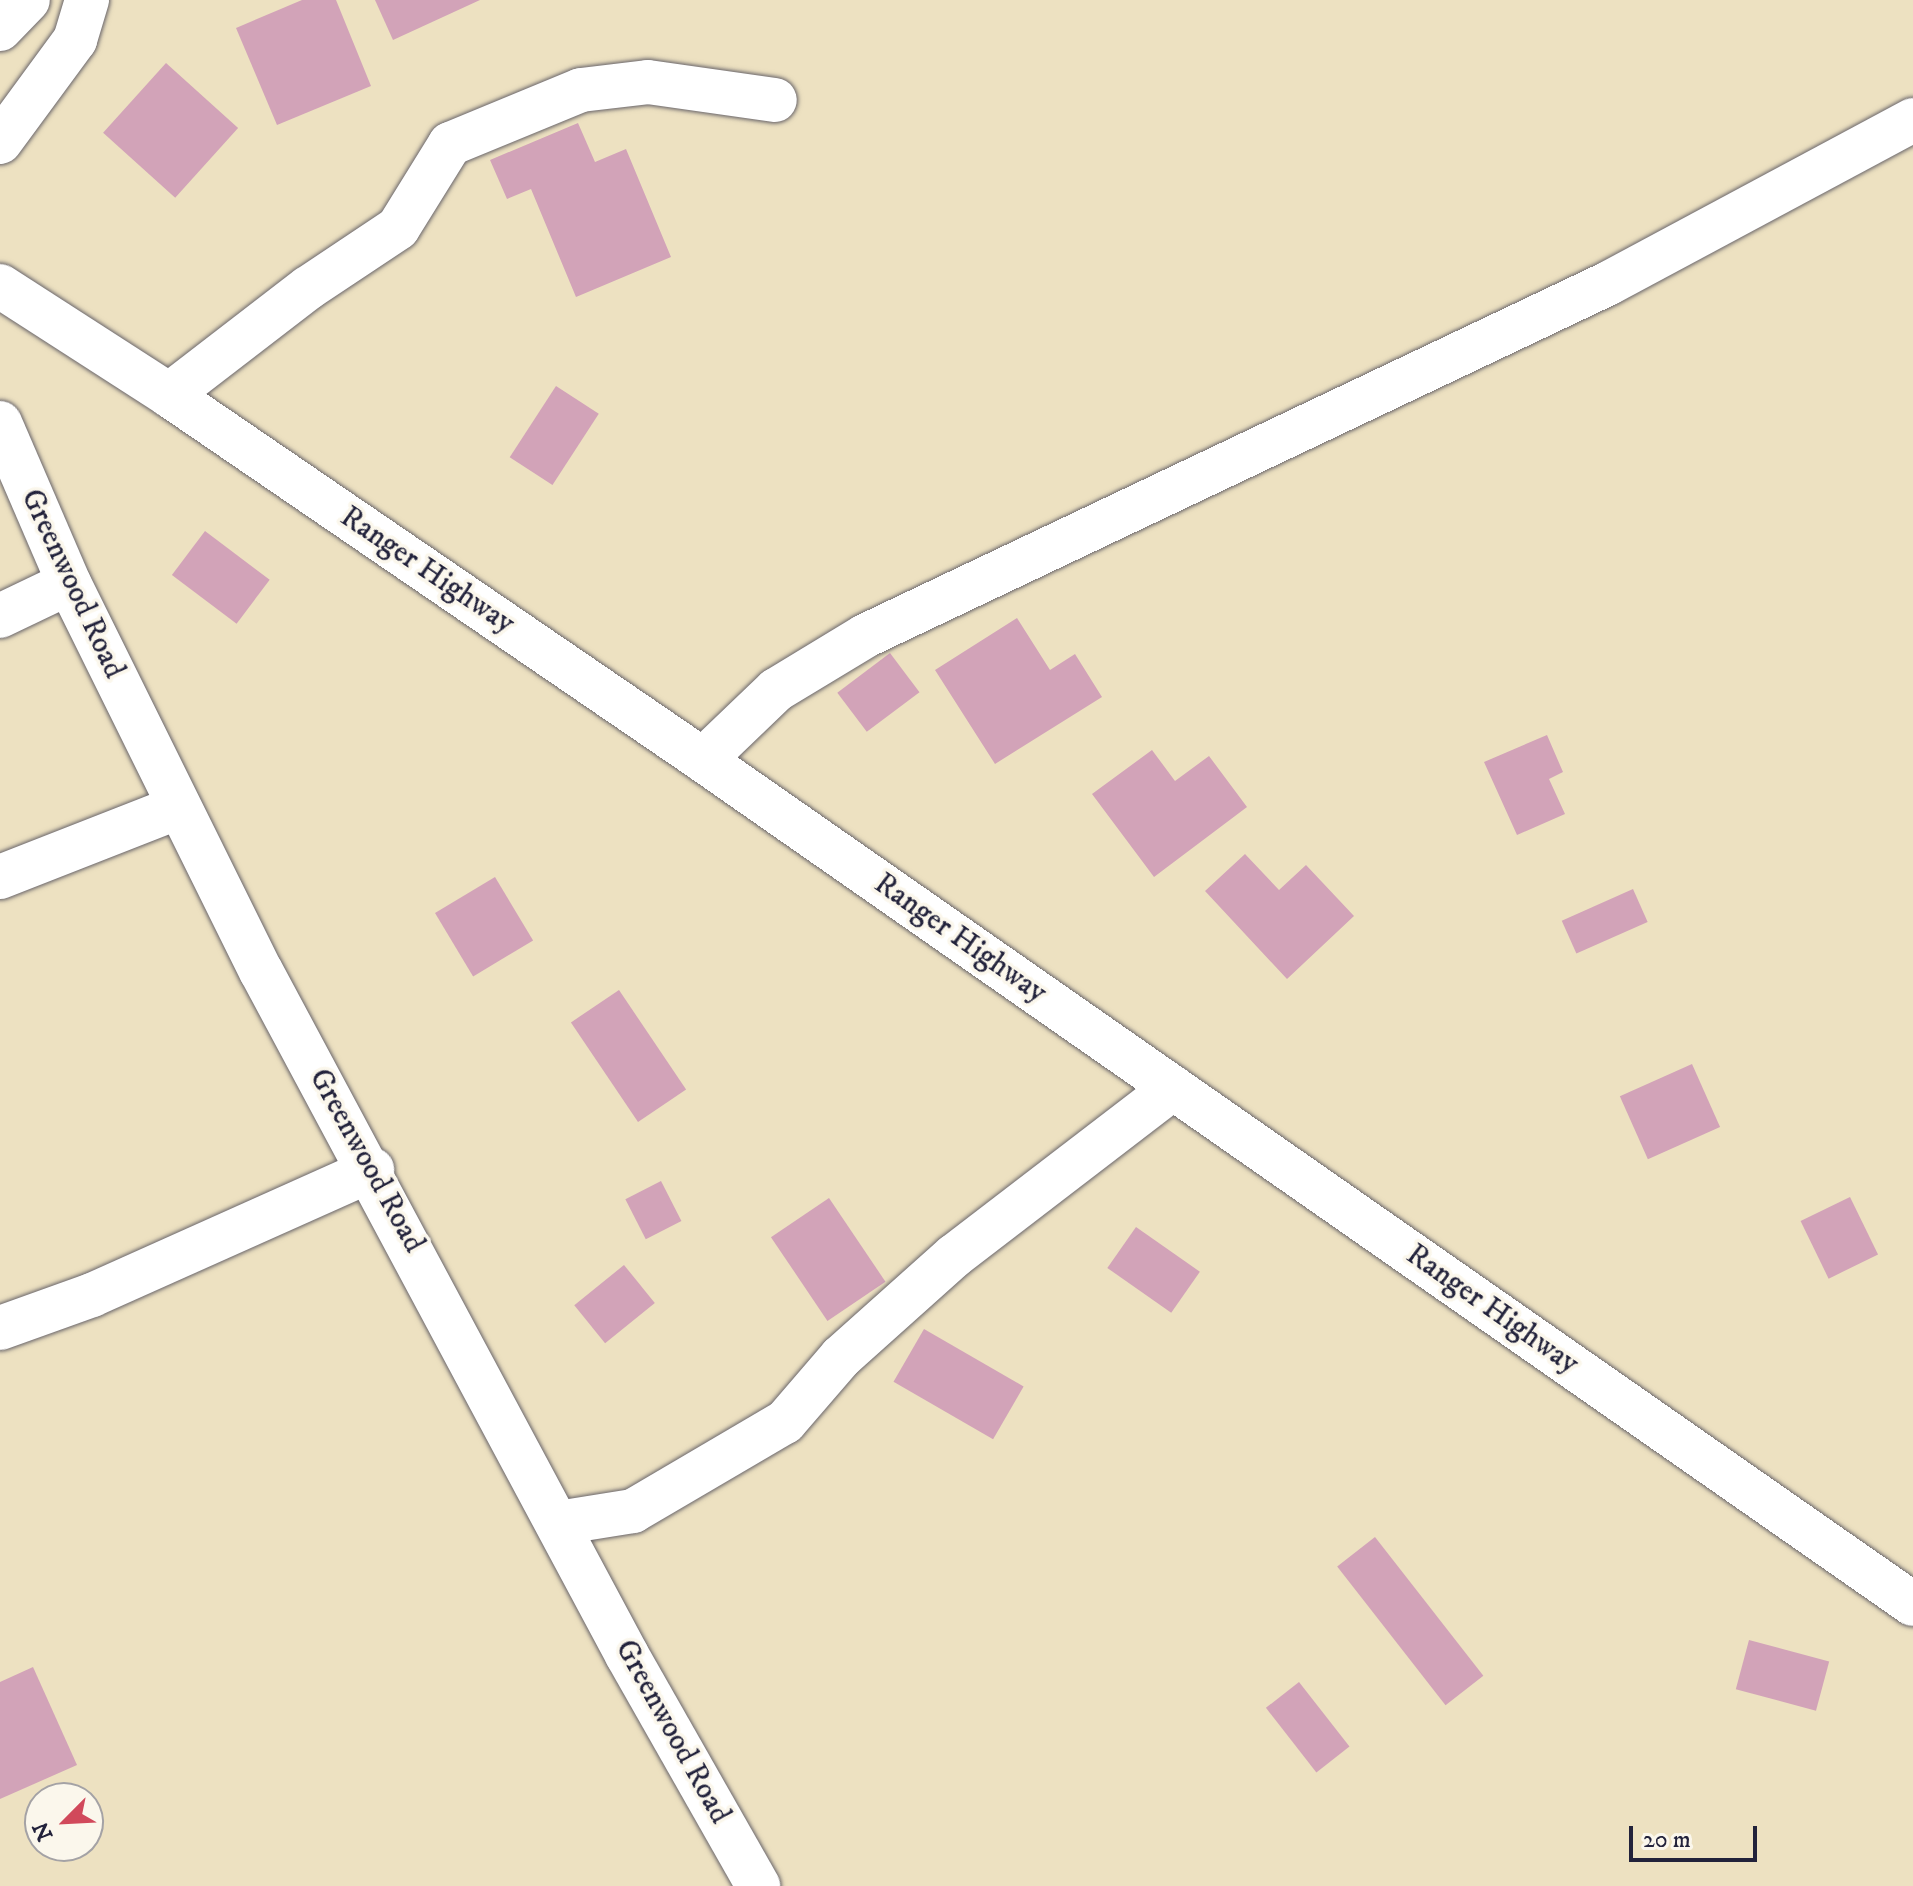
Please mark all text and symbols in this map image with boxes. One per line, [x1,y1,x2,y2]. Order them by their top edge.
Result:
street label: Greenwood Road [13,484,131,684]
street label: Ranger Highway [333,500,521,642]
street label: Ranger Highway [867,866,1053,1012]
street label: Greenwood Road [301,1063,431,1259]
street label: Ranger Highway [1399,1237,1585,1383]
street label: Greenwood Road [607,1634,737,1830]
north arrow [24,1782,104,1862]
scale bar [1633,1810,1761,1860]
text: N [27,1817,59,1845]
text: 20 m [1643,1825,1691,1855]

